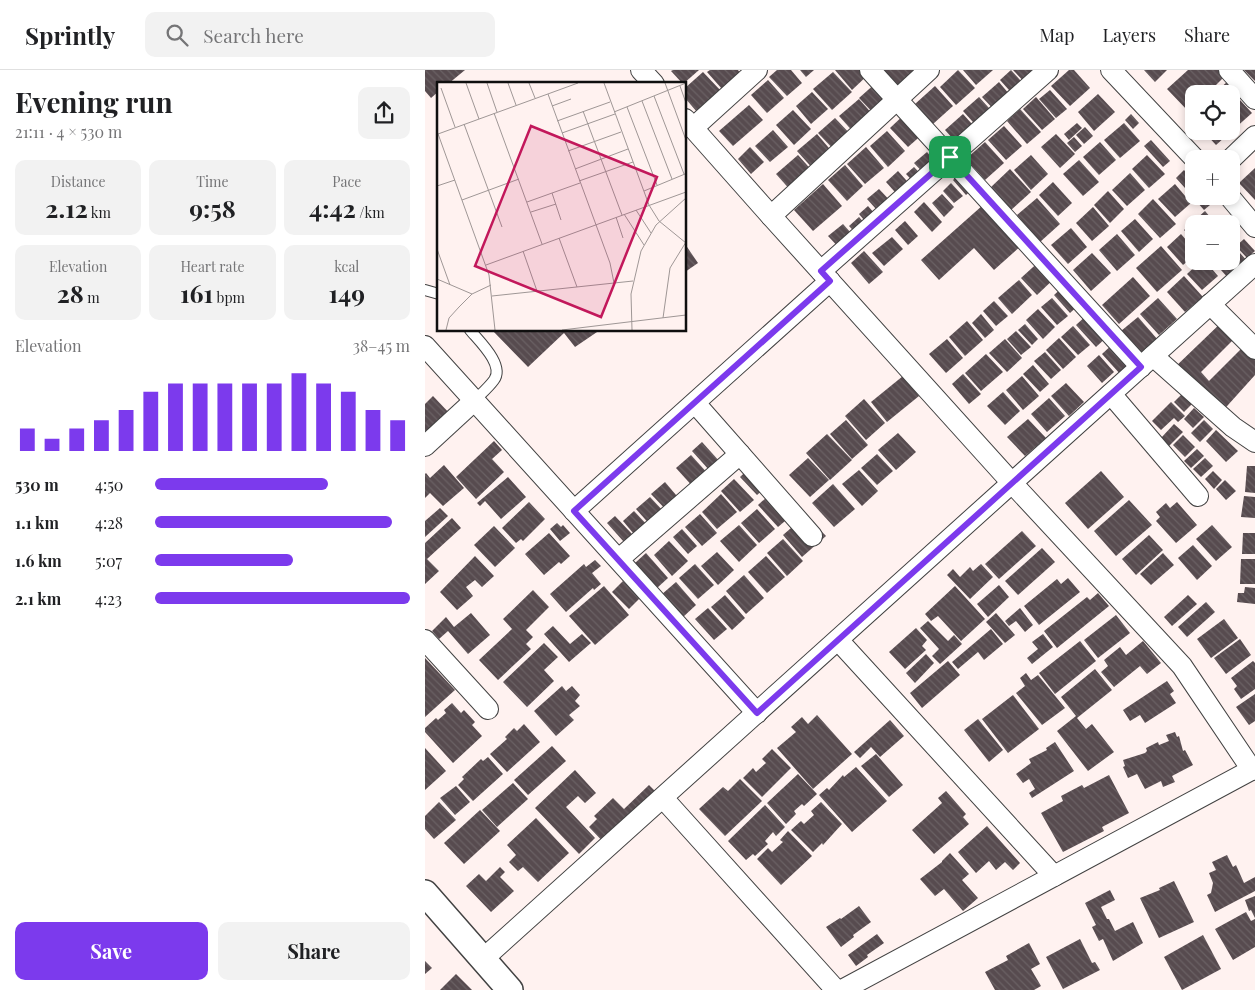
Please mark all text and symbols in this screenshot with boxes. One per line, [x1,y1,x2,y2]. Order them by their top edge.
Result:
search box [145,12,495,57]
text: Sprintly [25,19,115,51]
icon: search [163,21,191,49]
text: Search here [203,22,304,48]
text: Map [1039,23,1074,47]
text: Layers [1102,23,1156,47]
text: Share [1184,23,1230,47]
inset map [437,82,686,331]
text: Evening run [15,83,173,120]
map controls [1185,85,1240,270]
button: locate [1185,85,1240,140]
button: share [358,87,410,139]
text: 21:11 · 4 × 530 m [15,121,122,142]
pin [929,136,971,178]
icon: arrive [936,143,964,171]
button: + [1185,150,1240,205]
text: Distance [51,172,105,191]
text: Time [196,172,229,191]
text: Pace [332,172,361,191]
text: 2.12 [45,191,88,224]
text: 9:58 [189,191,236,224]
text: 4:42 [309,191,356,224]
text: km [88,203,111,222]
text: /km [356,203,385,222]
button: − [1185,215,1240,270]
text: Elevation [49,257,107,276]
text: Heart rate [180,257,245,276]
text: kcal [334,257,359,276]
text: 28 [57,276,84,309]
text: 161 [180,276,213,309]
text: 149 [329,276,365,309]
text: m [84,288,100,307]
text: bpm [213,288,245,307]
text: Elevation [15,335,82,356]
text: 38–45 m [353,335,410,356]
text: 530 m [15,474,59,495]
text: 4:50 [95,474,123,495]
text: 1.1 km [15,512,59,533]
text: 4:28 [95,512,123,533]
text: 1.6 km [15,550,62,571]
text: 5:07 [95,550,122,571]
text: 2.1 km [15,588,61,609]
text: 4:23 [95,588,122,609]
button: Save [15,922,208,980]
button: Share [218,922,410,980]

